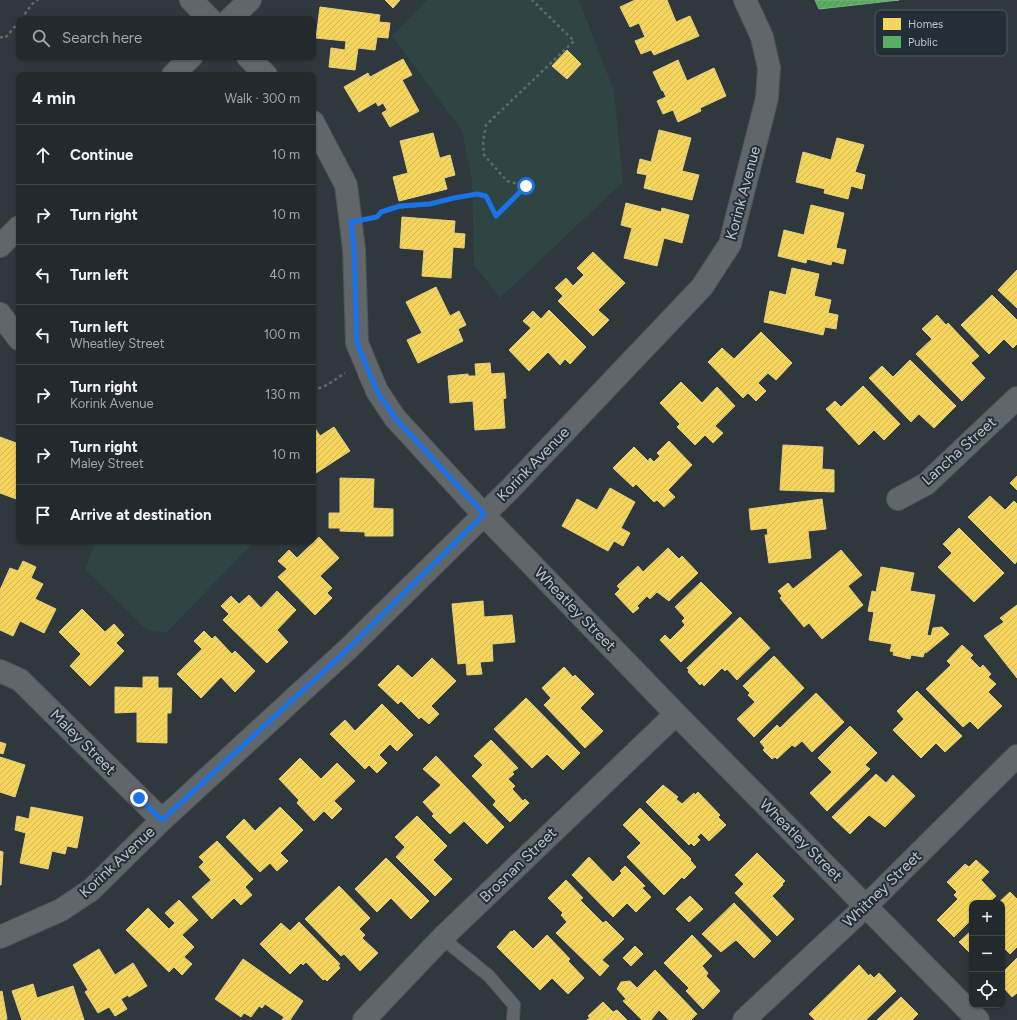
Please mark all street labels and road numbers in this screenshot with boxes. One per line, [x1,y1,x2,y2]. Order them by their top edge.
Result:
street label: Korink Avenue [722,144,764,242]
street label: Lancha Street [918,413,1000,489]
street label: Korink Avenue [493,423,573,505]
street label: Wheatley Street [531,563,620,655]
street label: Maley Street [47,706,120,779]
street label: Wheatley Street [756,795,846,885]
street label: Korink Avenue [76,823,158,901]
street label: Brosnan Street [476,824,560,906]
street label: Whitney Street [839,847,925,931]

